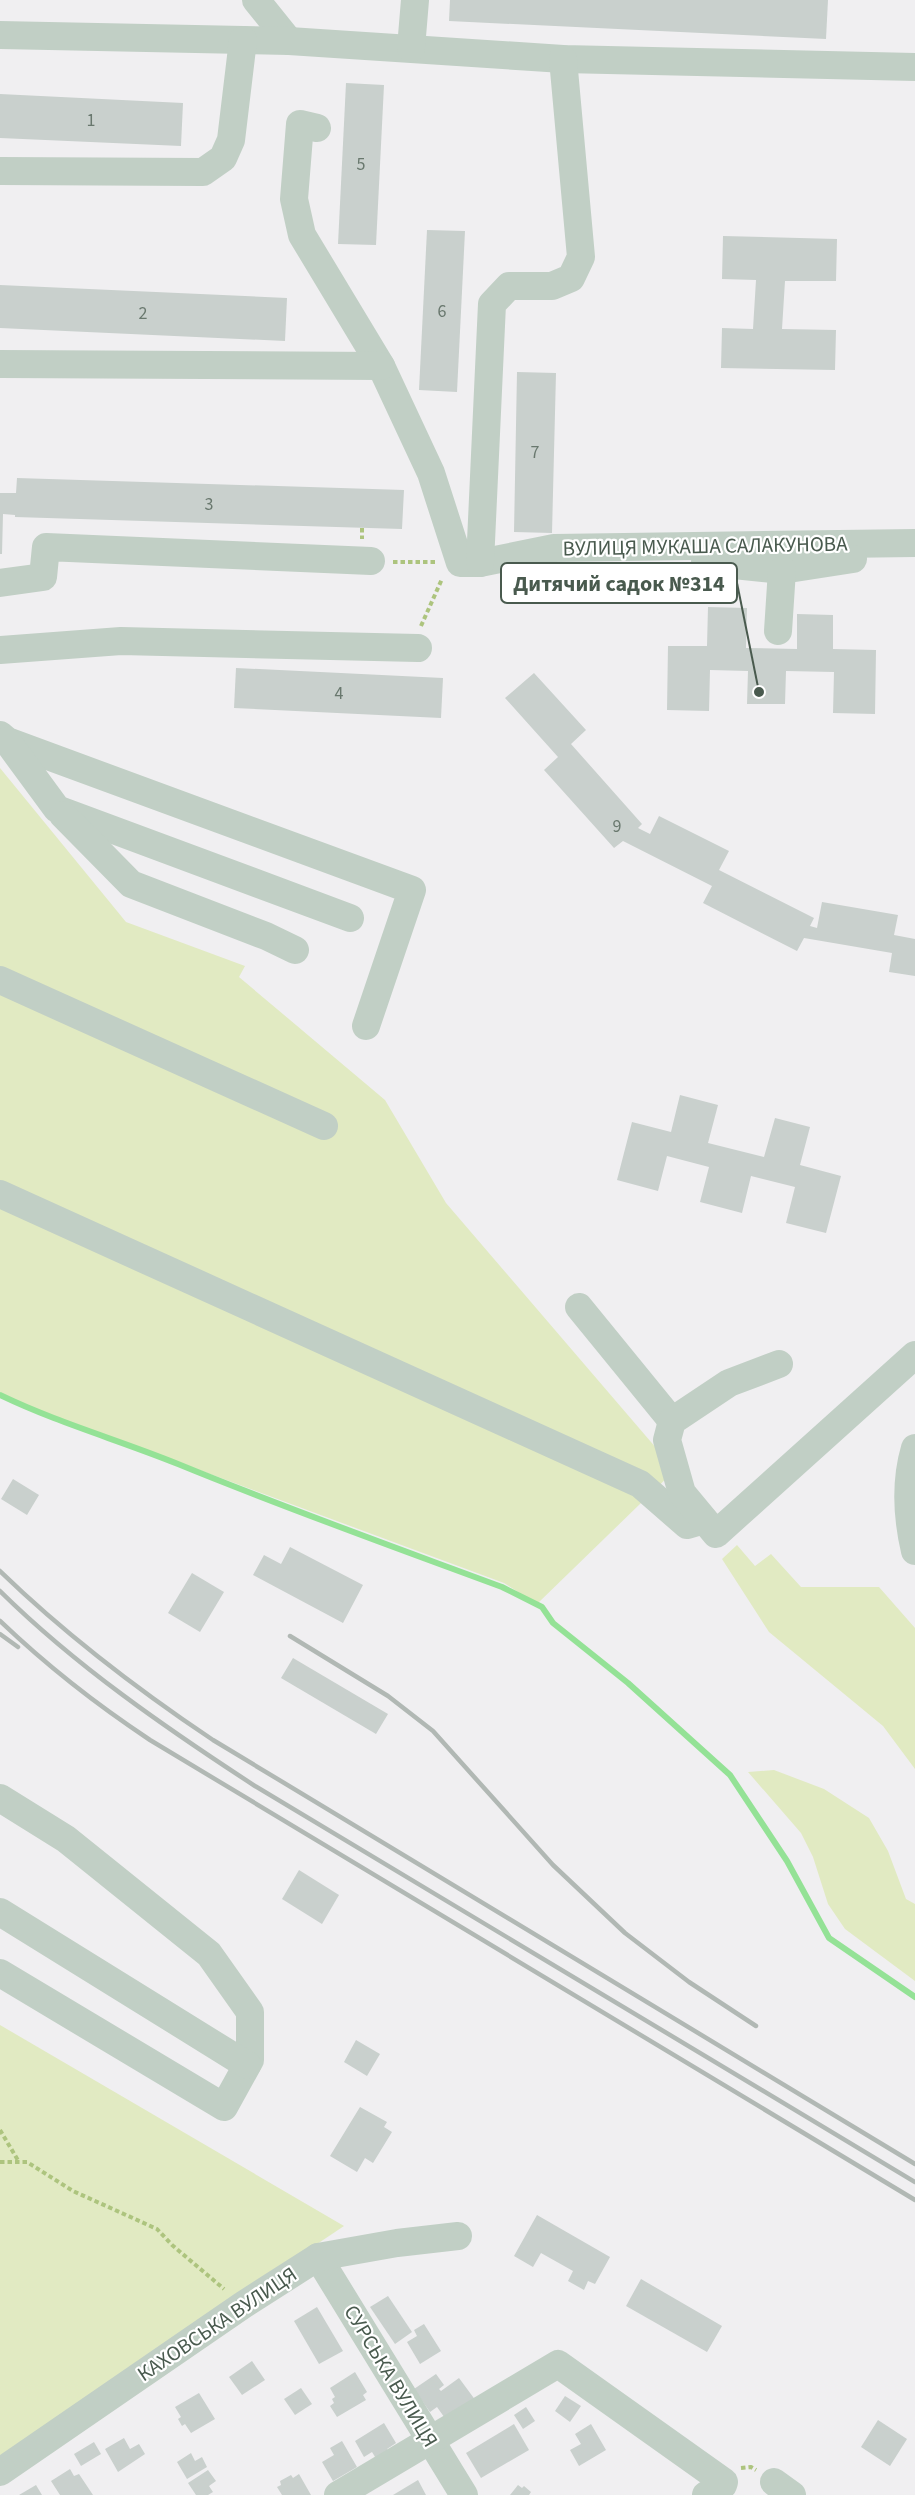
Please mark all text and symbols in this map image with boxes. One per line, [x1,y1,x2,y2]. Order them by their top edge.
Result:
house number: 1 [87,108,95,133]
house number: 5 [357,152,366,177]
house number: 6 [438,299,447,324]
house number: 2 [139,301,148,326]
house number: 7 [531,440,540,465]
house number: 3 [205,492,214,517]
street label: ВУЛИЦЯ МУКАША САЛАКУНОВА [562,529,848,563]
callout: Дитячий садок №314 [501,563,737,603]
text: Дитячий садок №314 [513,568,725,600]
house number: 4 [335,681,344,706]
house number: 9 [613,814,622,839]
street label: КАХОВСЬКА ВУЛИЦЯ [131,2259,303,2389]
street label: СУРСЬКА ВУЛИЦЯ [337,2299,445,2453]

